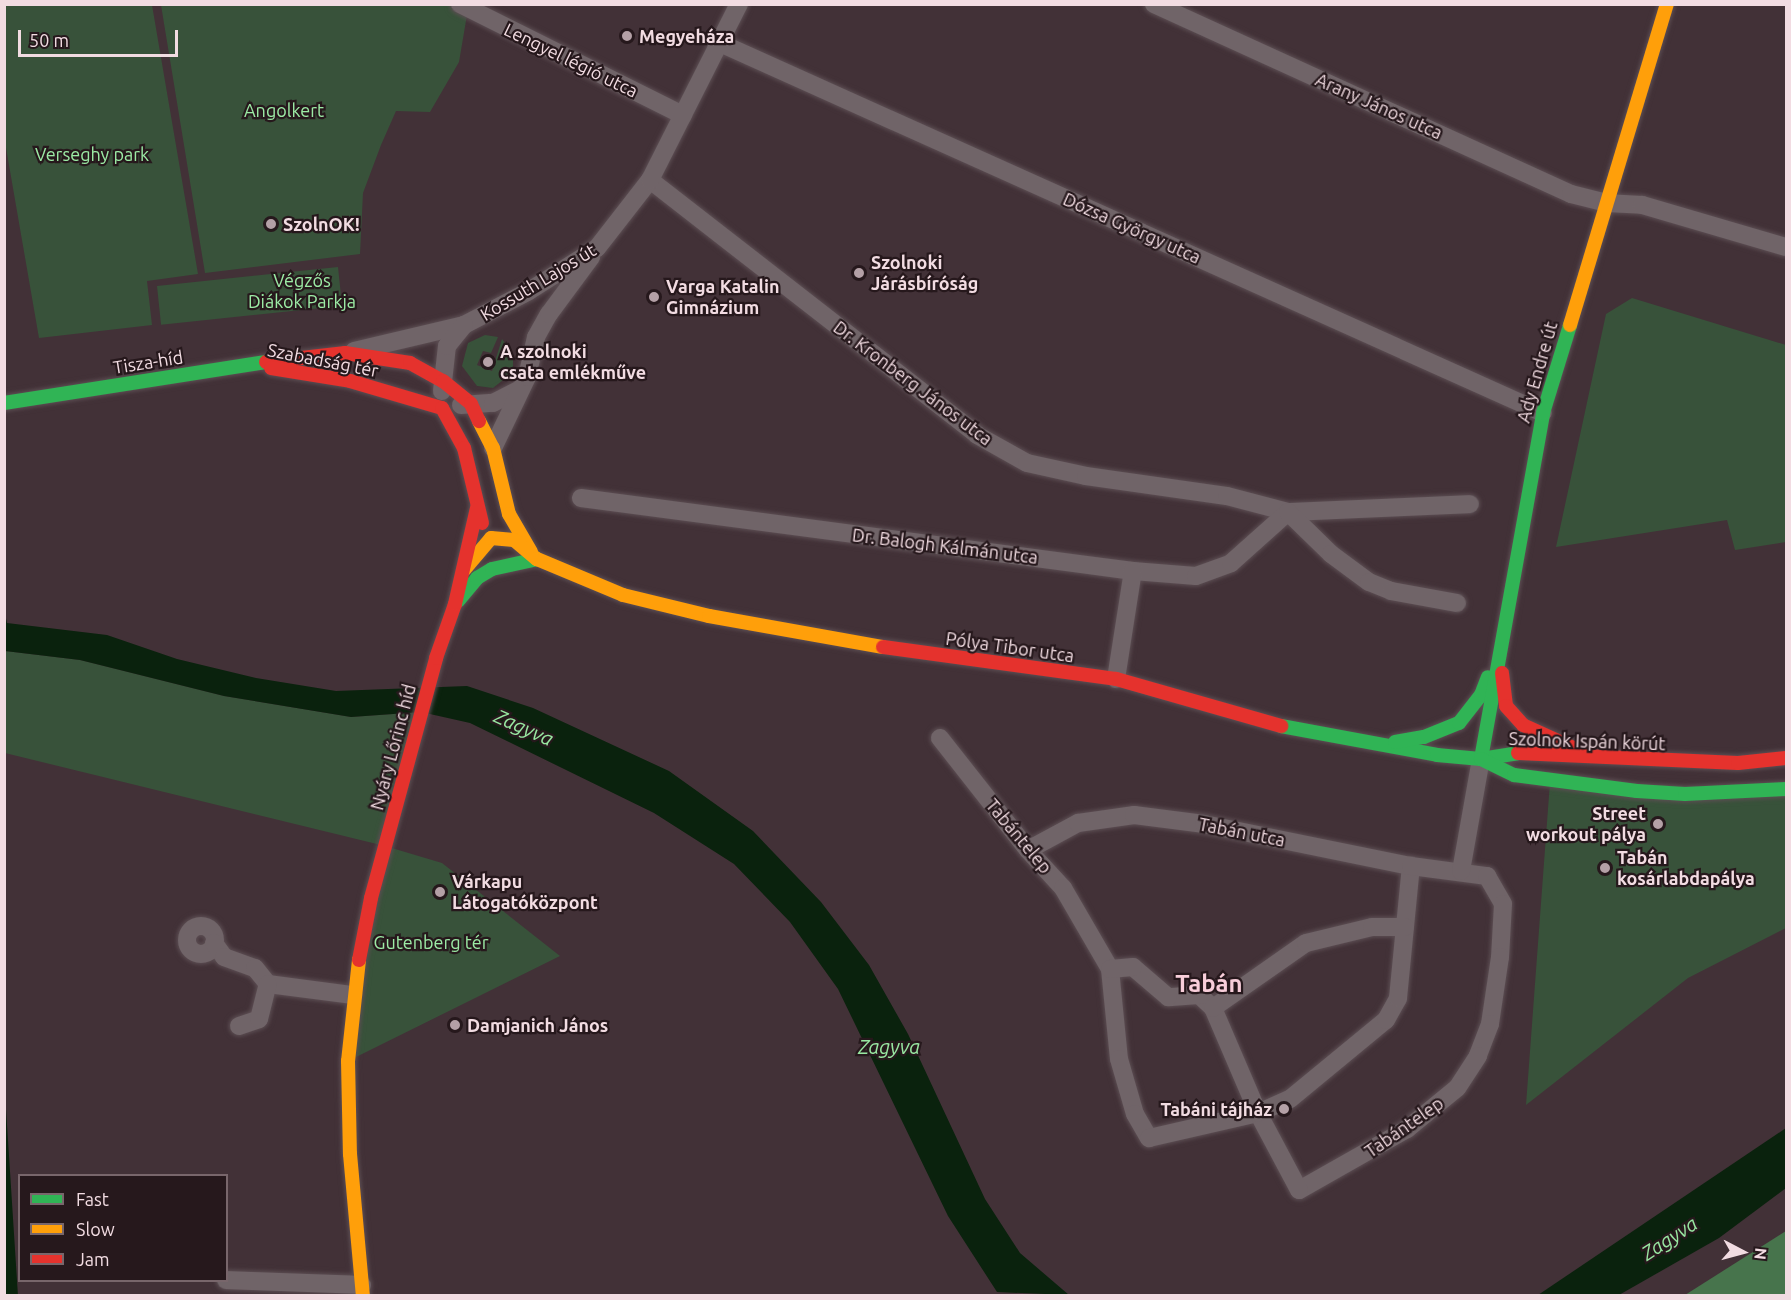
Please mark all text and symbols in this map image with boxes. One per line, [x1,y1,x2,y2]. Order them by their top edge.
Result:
scale bar [21,18,182,56]
street label: Lengyel légió utca [501,18,641,102]
place label: Megyeháza [639,25,734,47]
marker: Megyeháza [620,29,634,43]
text: 50 m [29,30,69,50]
street label: Arany János utca [1312,68,1446,144]
park label: Angolkert [244,99,324,121]
park label: Verseghy park [35,143,149,165]
street label: Dózsa György utca [1060,188,1204,268]
place label: SzolnOK! [283,213,360,235]
marker: SzolnOK! [264,217,278,231]
street label: Kossuth Lajos út [476,239,600,325]
place label: Szolnoki Járásbíróság [871,252,978,294]
marker: Szolnoki Járásbíróság [852,266,866,280]
park label: Végzős Diákok Parkja [248,270,356,312]
place label: Varga Katalin Gimnázium [666,276,779,318]
marker: Varga Katalin Gimnázium [647,290,661,304]
street label: Dr. Kronberg János utca [829,316,997,450]
street label: Ady Endre út [1512,319,1562,425]
street label: Szabadság tér [266,339,380,381]
place label: A szolnoki csata emlékműve [500,341,646,384]
street label: Tisza-híd [112,346,184,378]
marker: A szolnoki csata emlékműve [481,355,495,369]
street label: Dr. Balogh Kálmán utca [851,524,1039,568]
street label: Pólya Tibor utca [944,627,1076,667]
street label: Nyáry Lőrinc híd [366,682,420,812]
water label: Zagyva [491,703,557,751]
street label: Szolnok Ispán körút [1508,727,1666,755]
street label: Tabántelep [982,794,1056,878]
place label: Street workout pálya [1526,803,1646,846]
street label: Tabán utca [1197,813,1287,851]
marker: Street workout pálya [1651,817,1665,831]
place label: Tabán kosárlabdapálya [1617,847,1755,890]
marker: Tabán kosárlabdapálya [1598,861,1612,875]
place label: Várkapu Látogatóközpont [452,871,598,914]
marker: Várkapu Látogatóközpont [433,885,447,899]
park label: Gutenberg tér [373,931,489,953]
district label: Tabán [1175,970,1243,998]
place label: Damjanich János [467,1014,608,1036]
marker: Damjanich János [448,1018,462,1032]
water label: Zagyva [858,1034,920,1058]
street label: Tabántelep [1361,1092,1447,1162]
place label: Tabáni tájház [1161,1098,1272,1120]
marker: Tabáni tájház [1277,1102,1291,1116]
legend [18,1174,228,1282]
text: Fast [76,1189,109,1209]
water label: Zagyva [1636,1211,1702,1265]
text: Slow [76,1219,115,1239]
north arrow [1713,1222,1773,1282]
text: N [1751,1247,1770,1261]
text: Jam [76,1249,110,1269]

